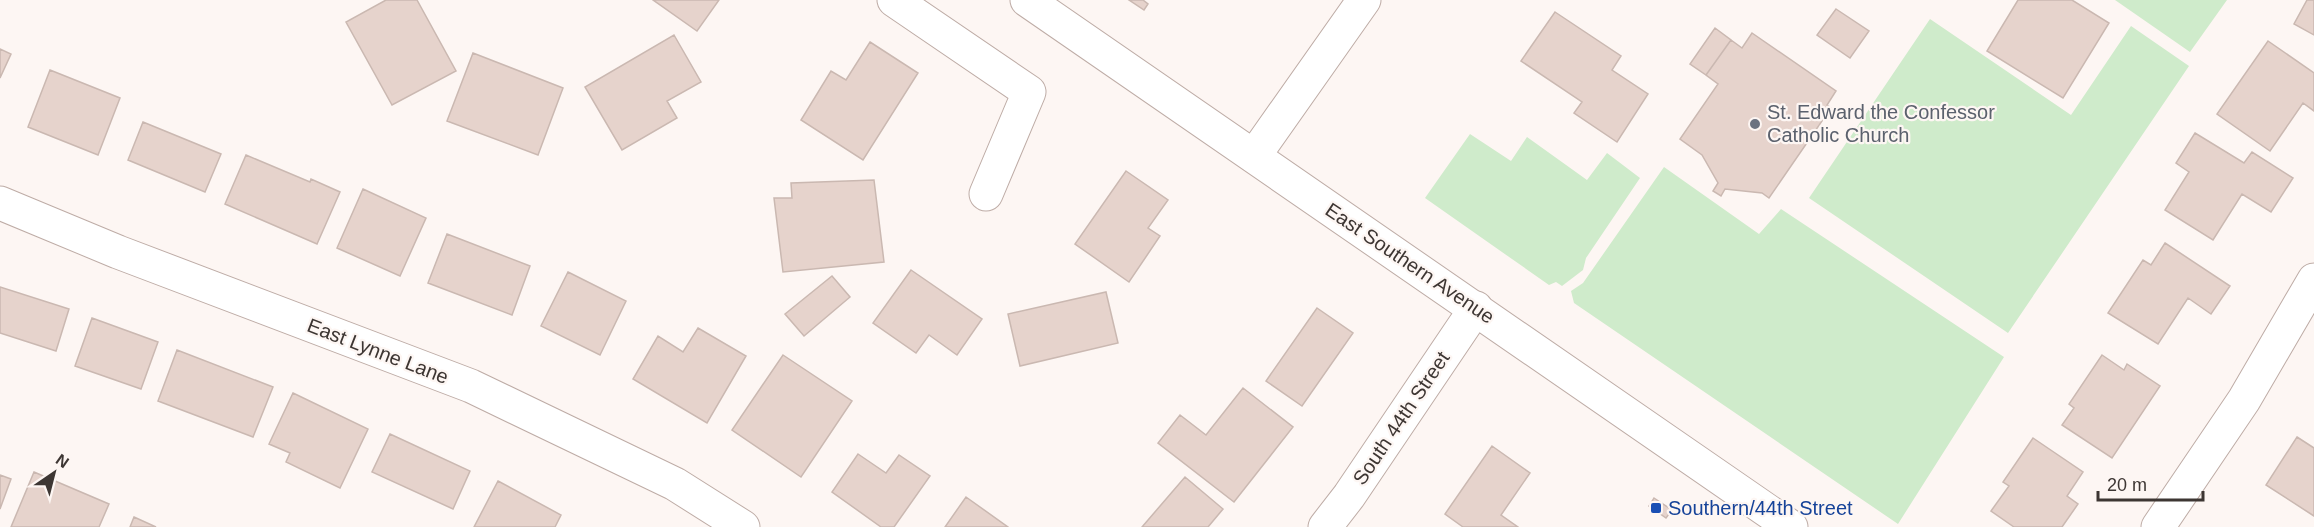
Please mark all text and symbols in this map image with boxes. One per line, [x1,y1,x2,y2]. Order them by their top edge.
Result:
place label: St. Edward the Confessor Catholic Church [1767,101,1995,146]
marker: St. Edward the Confessor Catholic Church [1748,117,1762,131]
street label: East Southern Avenue [1321,198,1499,328]
street label: East Lynne Lane [304,314,452,388]
street label: South 44th Street [1348,347,1454,489]
north arrow [24,443,84,503]
text: N [53,451,72,471]
scale bar [2098,464,2203,502]
text: 20 m [2107,475,2147,495]
place label: Southern/44th Street [1668,497,1853,519]
marker: Southern/44th Street [1649,501,1663,515]

